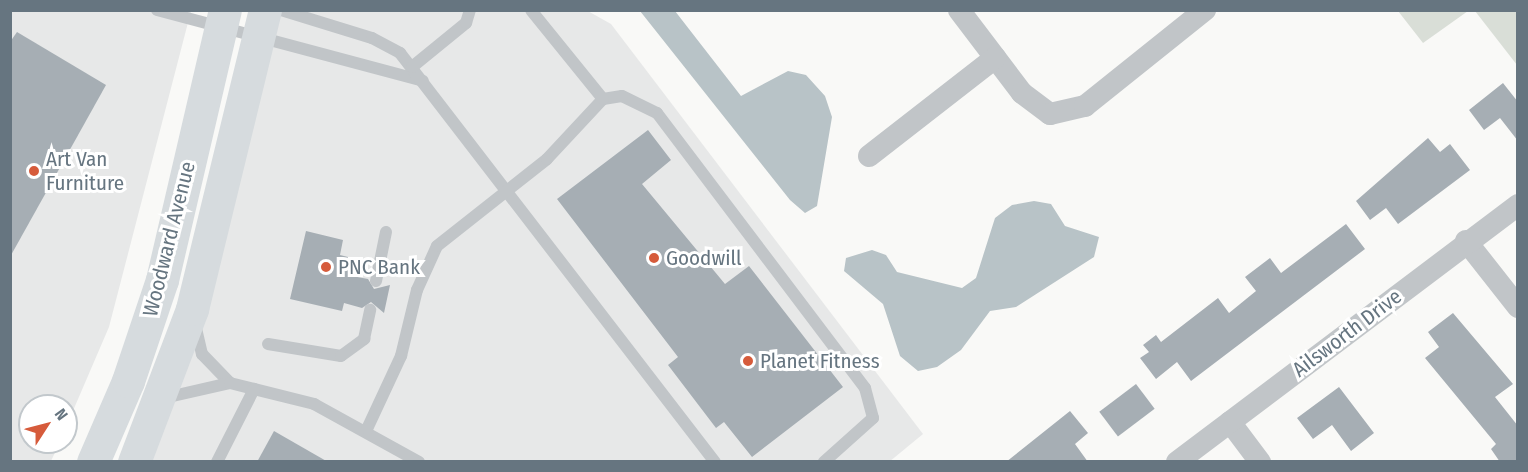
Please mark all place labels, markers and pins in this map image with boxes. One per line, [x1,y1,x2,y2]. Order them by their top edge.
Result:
place label: Art Van Furniture [46,146,124,196]
marker: Art Van Furniture [27,164,41,178]
place label: Goodwill [666,245,742,271]
marker: Goodwill [647,251,661,265]
place label: PNC Bank [338,254,420,280]
marker: PNC Bank [319,260,333,274]
place label: Planet Fitness [760,348,880,374]
marker: Planet Fitness [741,354,755,368]

